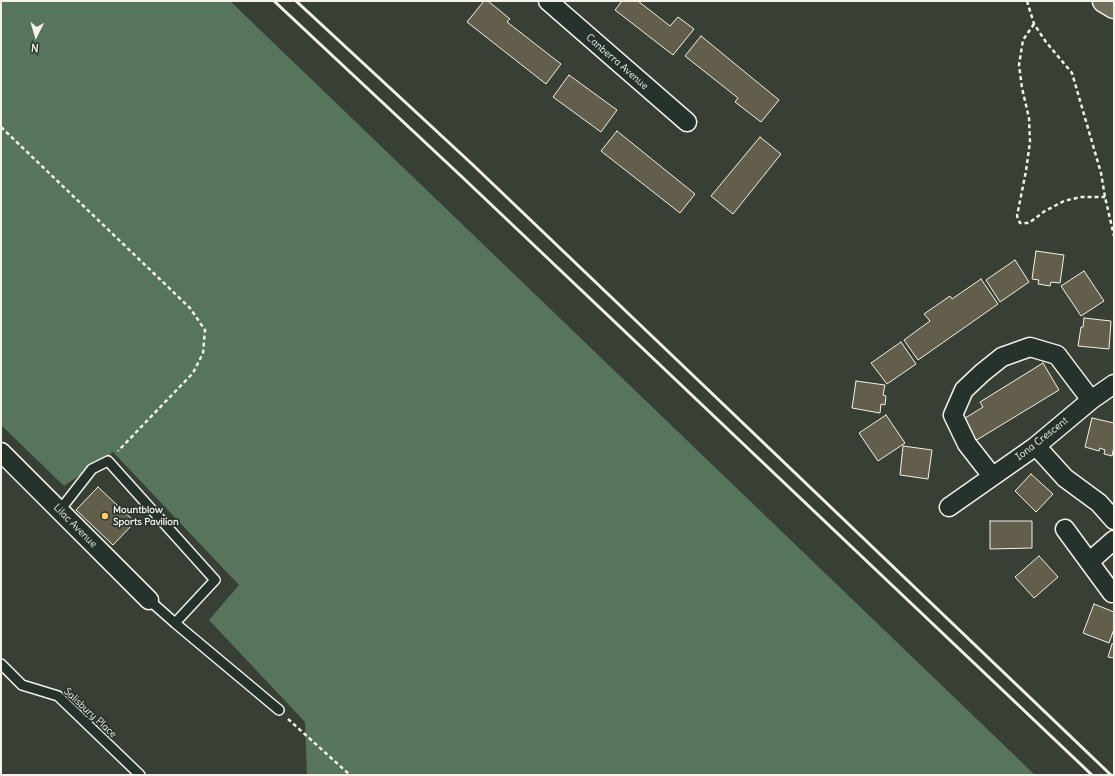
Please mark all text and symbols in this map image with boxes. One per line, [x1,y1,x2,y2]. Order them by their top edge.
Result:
north arrow [16,16,56,56]
street label: Canberra Avenue [583,32,651,92]
text: N [31,41,39,55]
street label: Iona Crescent [1013,415,1071,463]
street label: Lilac Avenue [51,502,99,550]
place label: Mountblow Sports Pavilion [113,504,179,528]
marker: Mountblow Sports Pavilion [100,511,110,521]
street label: Salisbury Place [61,685,119,741]

